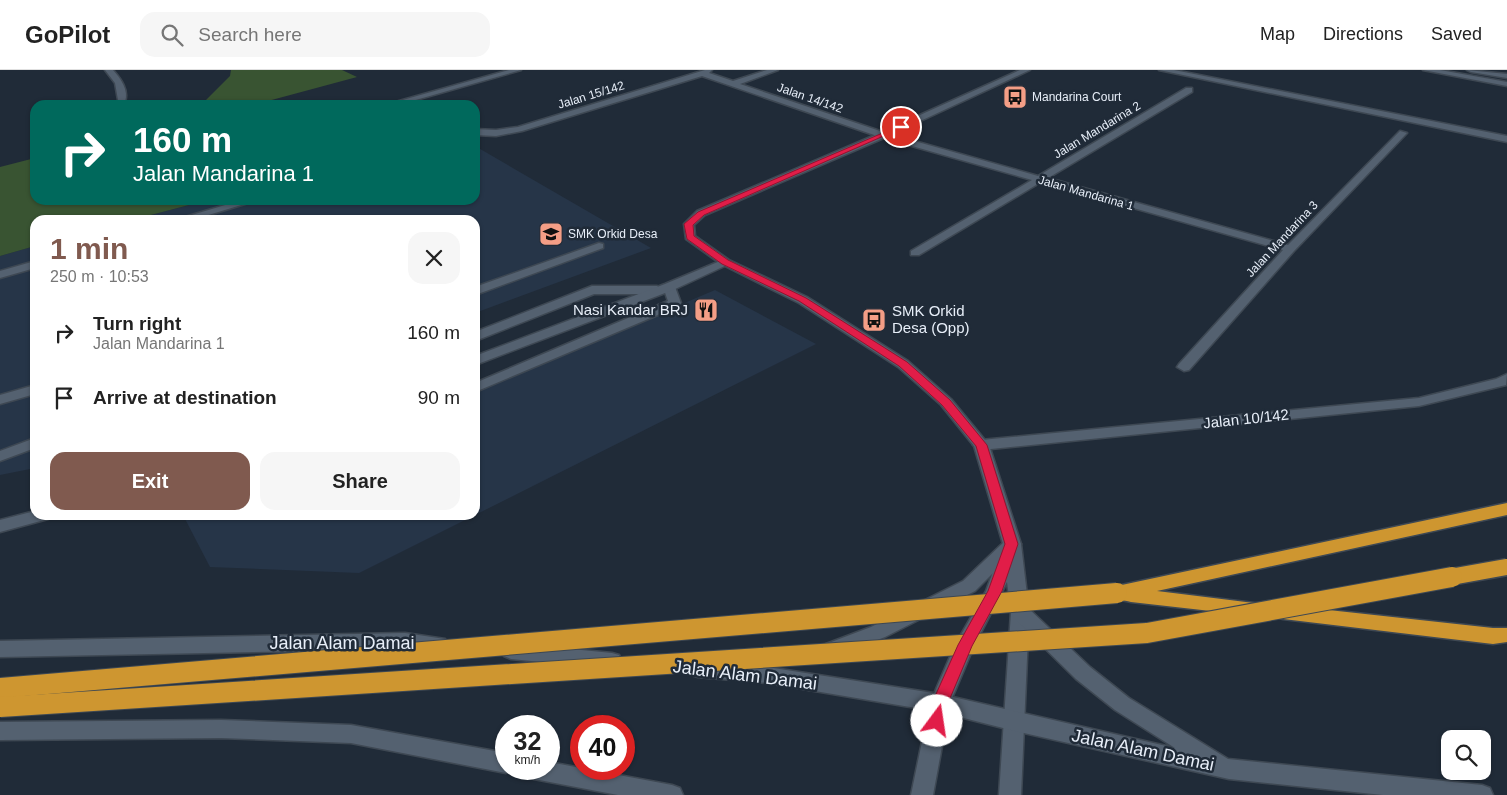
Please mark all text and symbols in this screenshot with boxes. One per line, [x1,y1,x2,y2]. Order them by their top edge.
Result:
search box [140,12,490,57]
text: GoPilot [25,21,110,48]
icon: search [158,21,186,49]
text: Search here [198,24,302,45]
text: Map [1260,24,1295,44]
text: Directions [1323,24,1403,44]
text: Saved [1431,24,1482,44]
street label: Jalan 15/142 [556,78,626,112]
street label: Jalan 14/142 [775,80,845,116]
bus stop icon: Mandarina Court [1002,84,1028,110]
place label: Mandarina Court [1032,90,1122,104]
street label: Jalan Mandarina 2 [1051,98,1143,161]
pin [880,106,922,148]
icon: arrive [887,113,915,141]
icon: right [50,120,115,185]
text: 160 m [133,120,232,159]
text: Jalan Mandarina 1 [133,161,314,186]
street label: Jalan Mandarina 1 [1037,173,1136,213]
street label: Jalan Mandarina 3 [1243,198,1321,280]
school or university icon: SMK Orkid Desa [538,221,564,247]
place label: SMK Orkid Desa [568,227,658,241]
text: 1 min [50,232,128,265]
button: close [408,232,460,284]
text: 250 m · 10:53 [50,268,149,285]
restaurant icon: Nasi Kandar BRJ [693,297,719,323]
place label: Nasi Kandar BRJ [573,301,688,318]
place label: SMK Orkid Desa (Opp) [892,302,970,336]
bus stop icon: SMK Orkid Desa (Opp) [861,307,887,333]
text: Turn right [93,313,181,334]
icon: right [50,319,78,347]
text: 160 m [407,322,460,343]
text: Jalan Mandarina 1 [93,335,225,352]
icon: arrive [50,384,78,412]
text: Arrive at destination [93,387,277,408]
text: 90 m [418,387,460,408]
street label: Jalan 10/142 [1202,406,1290,431]
button: Exit [50,452,250,510]
button: Share [260,452,460,510]
street label: Jalan Alam Damai [269,633,415,653]
street label: Jalan Alam Damai [672,656,818,694]
position arrow [910,694,962,746]
speed limit sign: 40 [570,715,635,780]
street label: Jalan Alam Damai [1070,725,1216,775]
text: 32 [514,727,541,755]
map controls [1441,730,1491,780]
button: search [1441,730,1491,780]
text: km/h [514,753,541,767]

